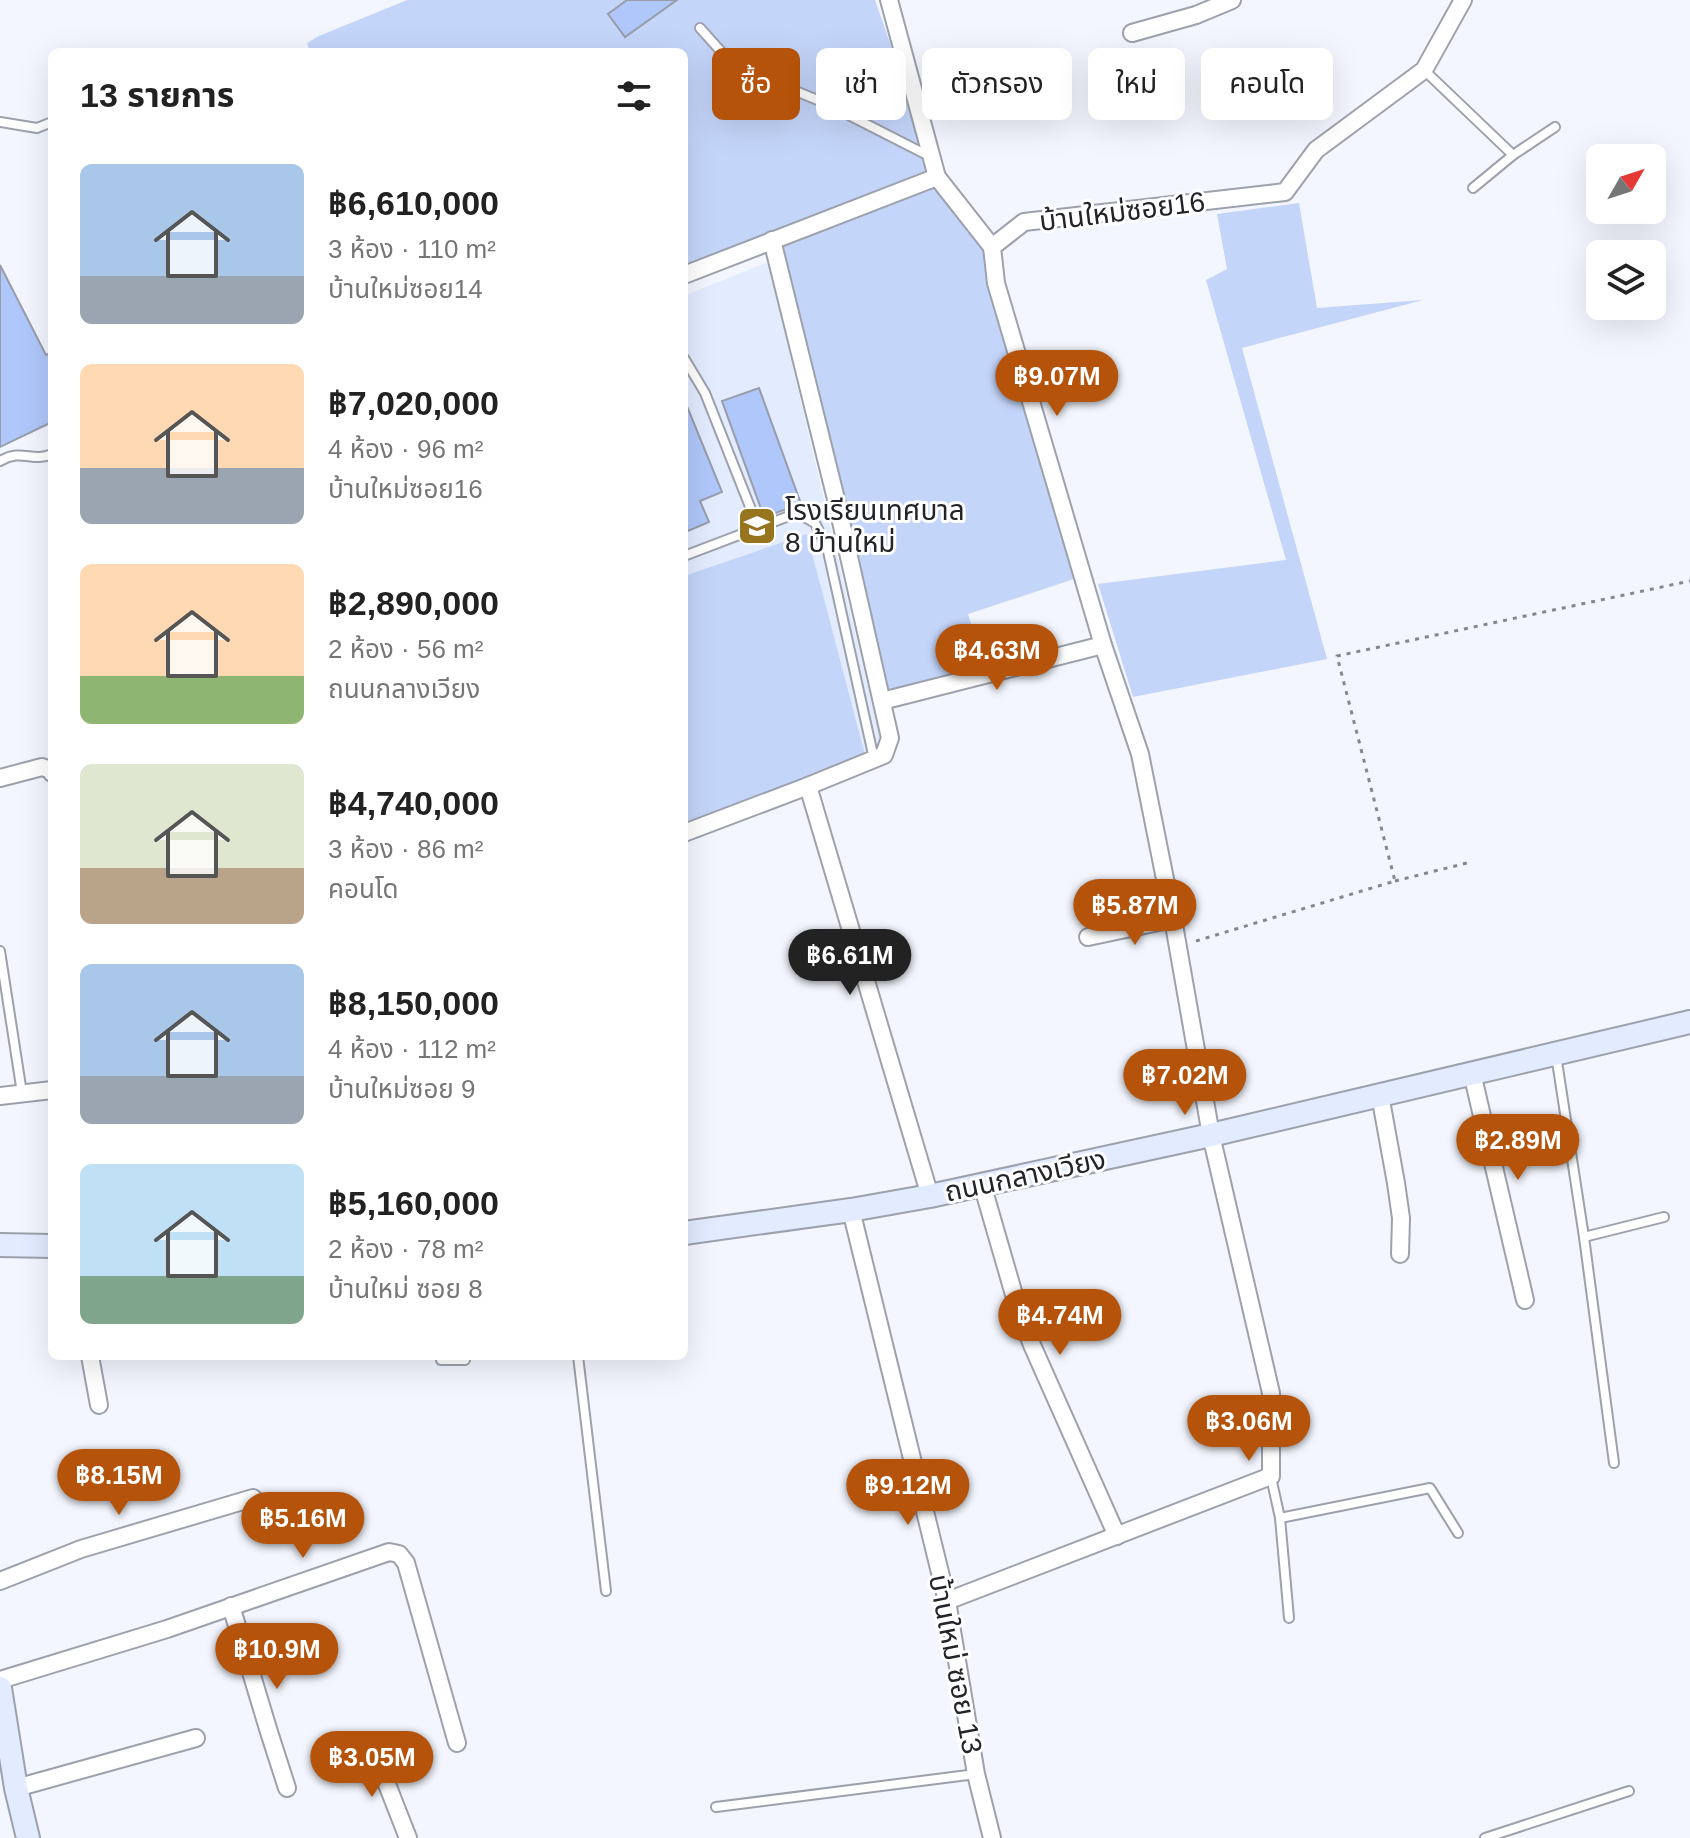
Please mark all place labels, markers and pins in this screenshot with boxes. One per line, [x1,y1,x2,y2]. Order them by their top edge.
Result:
pin: ฿9.07M [992,350,1122,418]
place label: โรงเรียนเทศบาล 8 บ้านใหม่ [785,495,965,558]
school or university icon: โรงเรียนเทศบาล 8 บ้านใหม่ [736,505,778,547]
pin: ฿4.63M [932,624,1062,692]
pin: ฿5.87M [1070,879,1200,947]
pin: ฿6.61M [785,929,915,997]
pin: ฿7.02M [1120,1049,1250,1117]
pin: ฿2.89M [1453,1114,1583,1182]
pin: ฿4.74M [995,1289,1125,1357]
pin: ฿3.06M [1184,1395,1314,1463]
pin: ฿8.15M [54,1449,184,1517]
pin: ฿9.12M [843,1459,973,1527]
pin: ฿5.16M [238,1492,368,1560]
pin: ฿10.9M [212,1623,342,1691]
pin: ฿3.05M [307,1731,437,1799]

